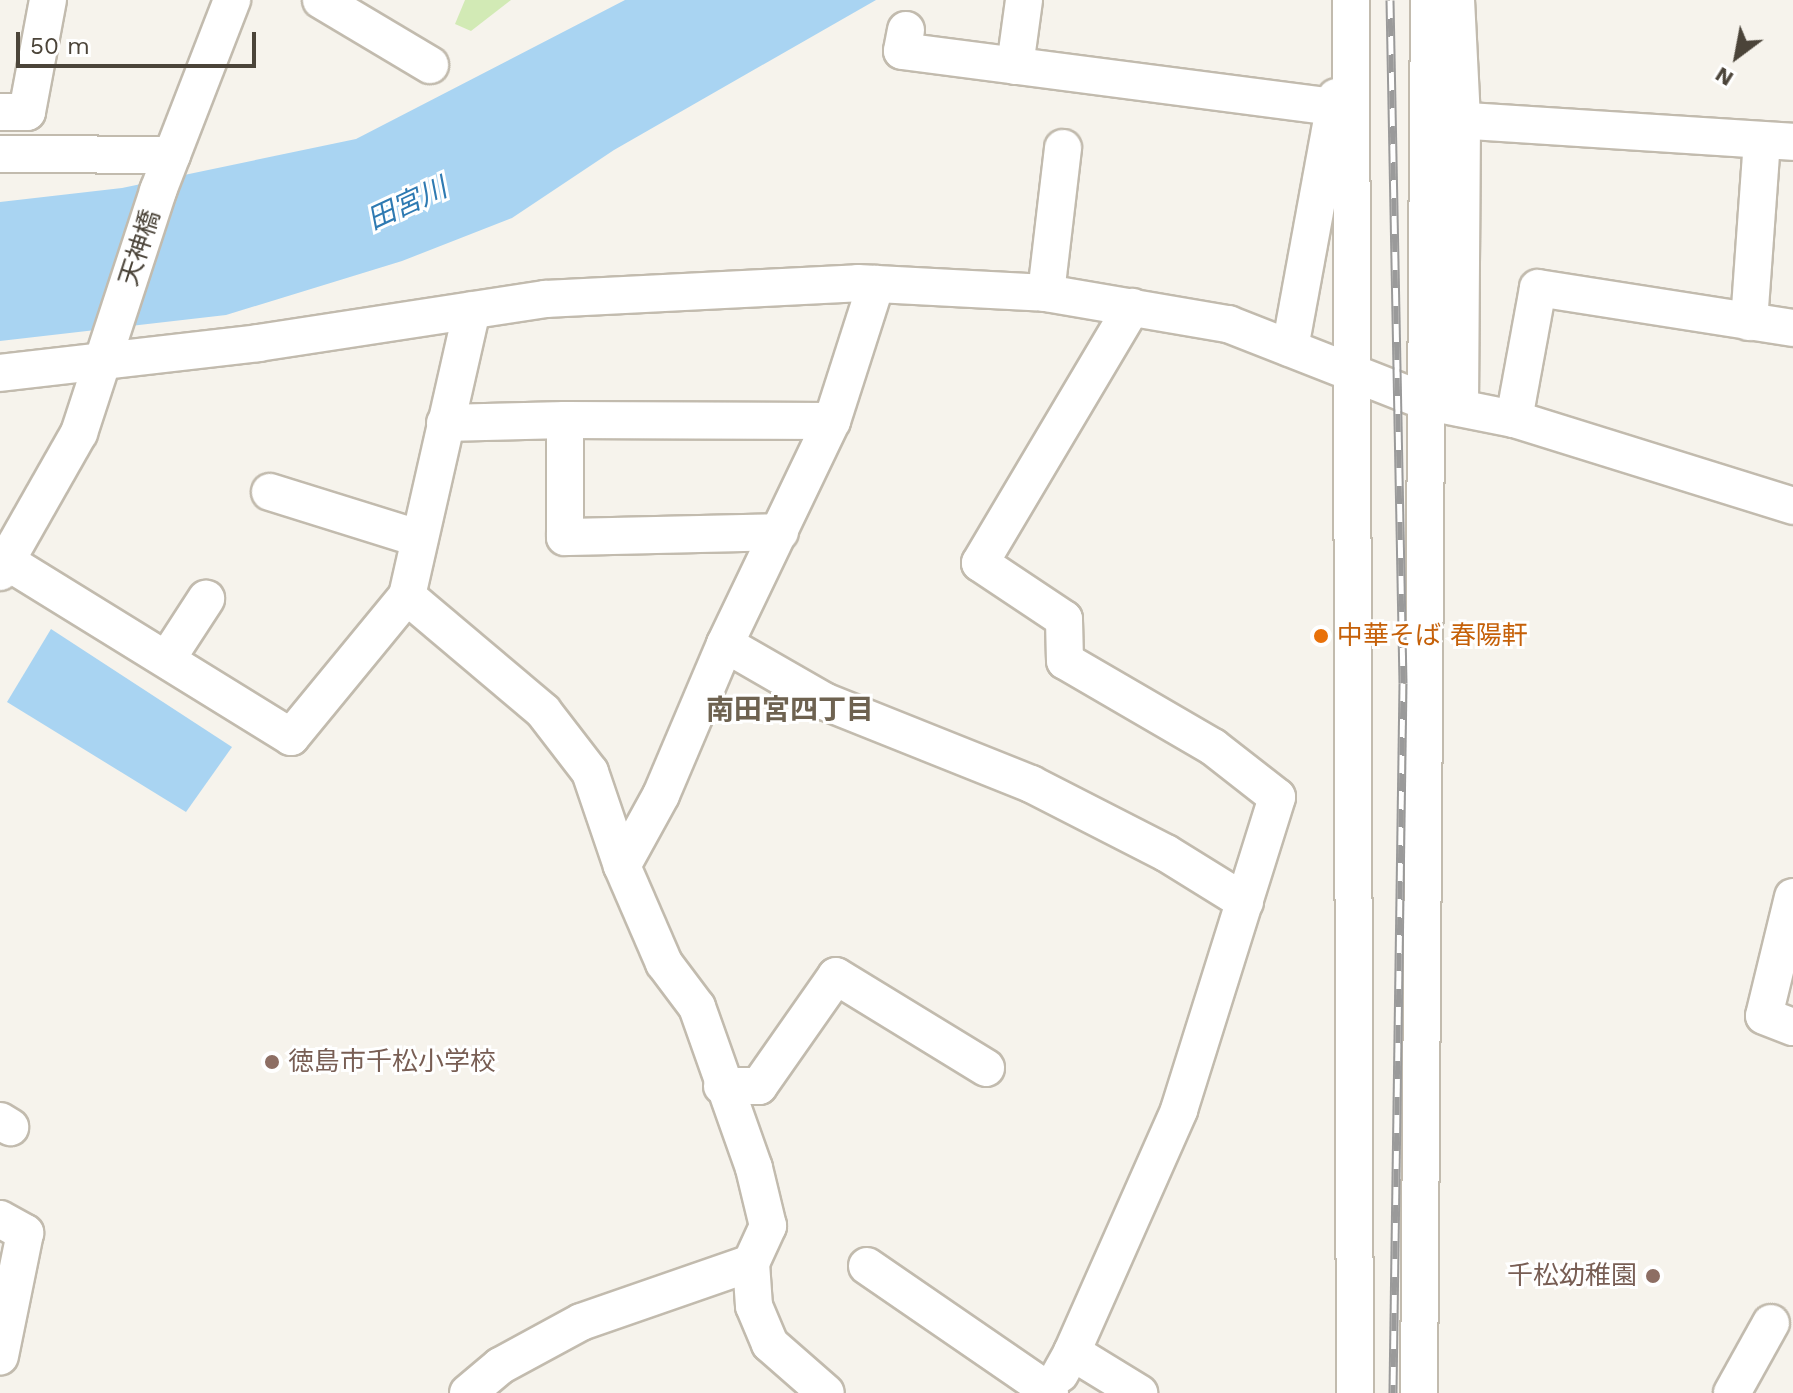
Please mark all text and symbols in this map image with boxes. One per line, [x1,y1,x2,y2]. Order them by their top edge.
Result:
scale bar [20,16,260,66]
north arrow [1697,16,1777,96]
text: 50 m [30,32,90,60]
text: N [1710,62,1738,92]
water label: 田宮川 [362,171,452,237]
street label: 天神橋 [113,206,167,290]
place label: 中華そば 春陽軒 [1337,620,1528,652]
marker: 中華そば 春陽軒 [1312,627,1330,645]
district label: 南田宮四丁目 [706,693,874,727]
place label: 徳島市千松小学校 [288,1046,496,1078]
marker: 徳島市千松小学校 [263,1053,281,1071]
place label: 千松幼稚園 [1507,1260,1637,1292]
marker: 千松幼稚園 [1644,1267,1662,1285]

